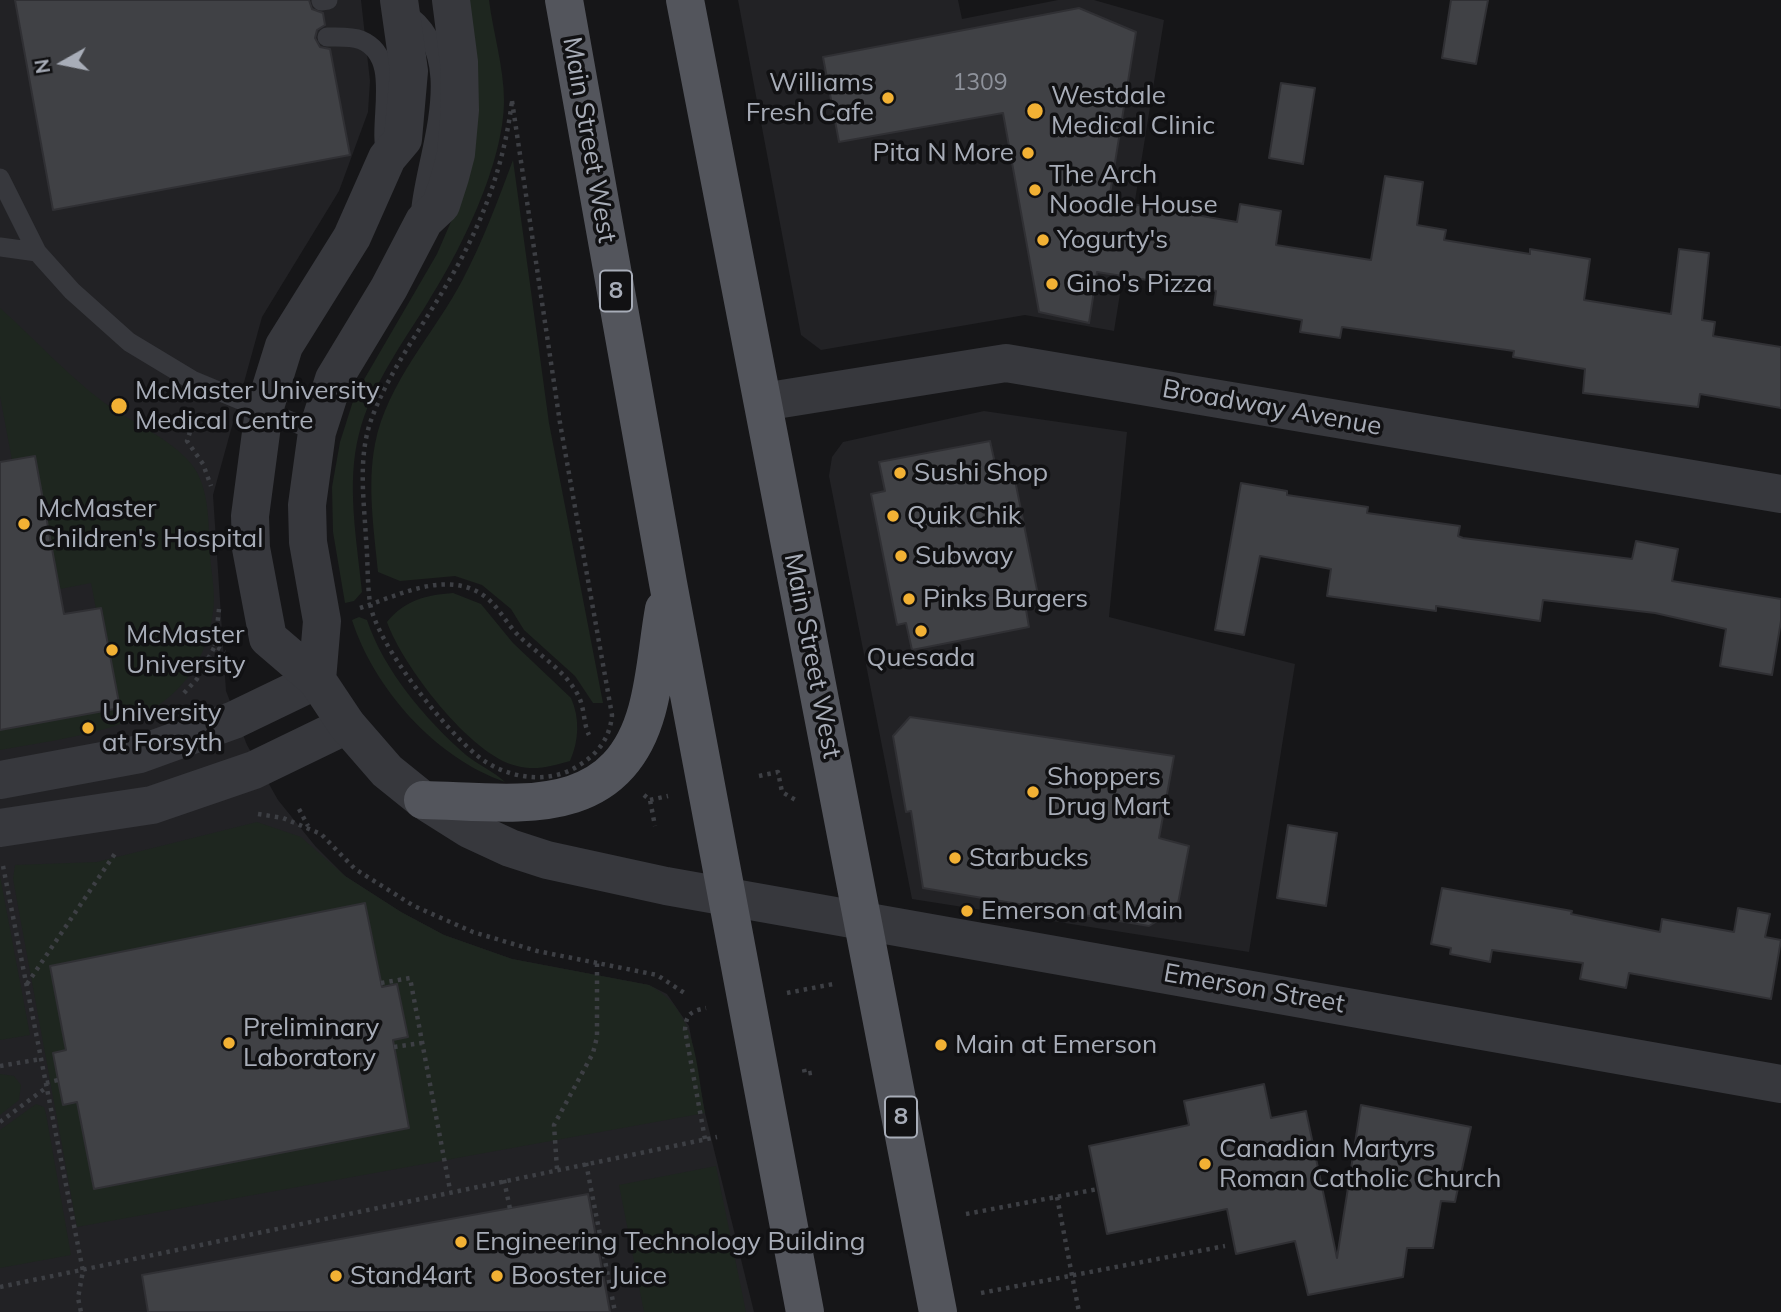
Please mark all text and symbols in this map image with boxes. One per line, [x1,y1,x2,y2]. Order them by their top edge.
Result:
north arrow [28,28,98,98]
street label: Main Street West [556,35,622,245]
text: N [29,57,55,75]
place label: Williams Fresh Cafe [746,67,874,128]
house number: 1309 [952,69,1008,97]
place label: Westdale Medical Clinic [1051,80,1215,142]
marker: Williams Fresh Cafe [880,90,896,106]
marker: Westdale Medical Clinic [1025,101,1045,121]
place label: Pita N More [873,137,1014,169]
marker: Pita N More [1020,145,1036,161]
place label: The Arch Noodle House [1049,159,1218,220]
marker: The Arch Noodle House [1027,182,1043,198]
place label: Yogurty's [1057,224,1168,256]
marker: Yogurty's [1035,232,1051,248]
place label: Gino's Pizza [1066,268,1212,300]
road number: 8 [600,270,632,312]
marker: Gino's Pizza [1044,276,1060,292]
street label: Broadway Avenue [1160,373,1384,443]
place label: McMaster University Medical Centre [135,375,380,436]
marker: McMaster University Medical Centre [109,396,129,416]
place label: Sushi Shop [914,457,1048,489]
marker: Sushi Shop [892,465,908,481]
place label: McMaster Children's Hospital [38,493,263,554]
place label: Quik Chik [907,500,1021,532]
marker: Quik Chik [885,508,901,524]
marker: McMaster Children's Hospital [16,516,32,532]
place label: Subway [915,540,1013,572]
marker: Subway [893,548,909,564]
street label: Main Street West [777,551,847,761]
place label: Pinks Burgers [923,583,1088,615]
marker: Pinks Burgers [901,591,917,607]
place label: McMaster University [126,619,246,680]
marker: Quesada [913,623,929,639]
marker: McMaster University [104,642,120,658]
place label: Quesada [867,642,975,674]
place label: University at Forsyth [102,697,223,758]
marker: University at Forsyth [80,720,96,736]
place label: Shoppers Drug Mart [1047,761,1170,822]
marker: Shoppers Drug Mart [1025,784,1041,800]
place label: Starbucks [969,842,1089,874]
marker: Starbucks [947,850,963,866]
place label: Emerson at Main [981,895,1183,927]
marker: Emerson at Main [959,903,975,919]
street label: Emerson Street [1161,958,1347,1020]
place label: Preliminary Laboratory [243,1012,379,1074]
place label: Main at Emerson [955,1029,1157,1061]
marker: Preliminary Laboratory [221,1035,237,1051]
marker: Main at Emerson [933,1037,949,1053]
road number: 8 [885,1097,917,1138]
place label: Canadian Martyrs Roman Catholic Church [1219,1133,1502,1194]
marker: Canadian Martyrs Roman Catholic Church [1197,1156,1213,1172]
place label: Engineering Technology Building [475,1226,865,1258]
marker: Engineering Technology Building [453,1234,469,1250]
place label: Stand4art [350,1260,472,1292]
place label: Booster Juice [511,1260,667,1292]
marker: Stand4art [328,1268,344,1284]
marker: Booster Juice [489,1268,505,1284]

